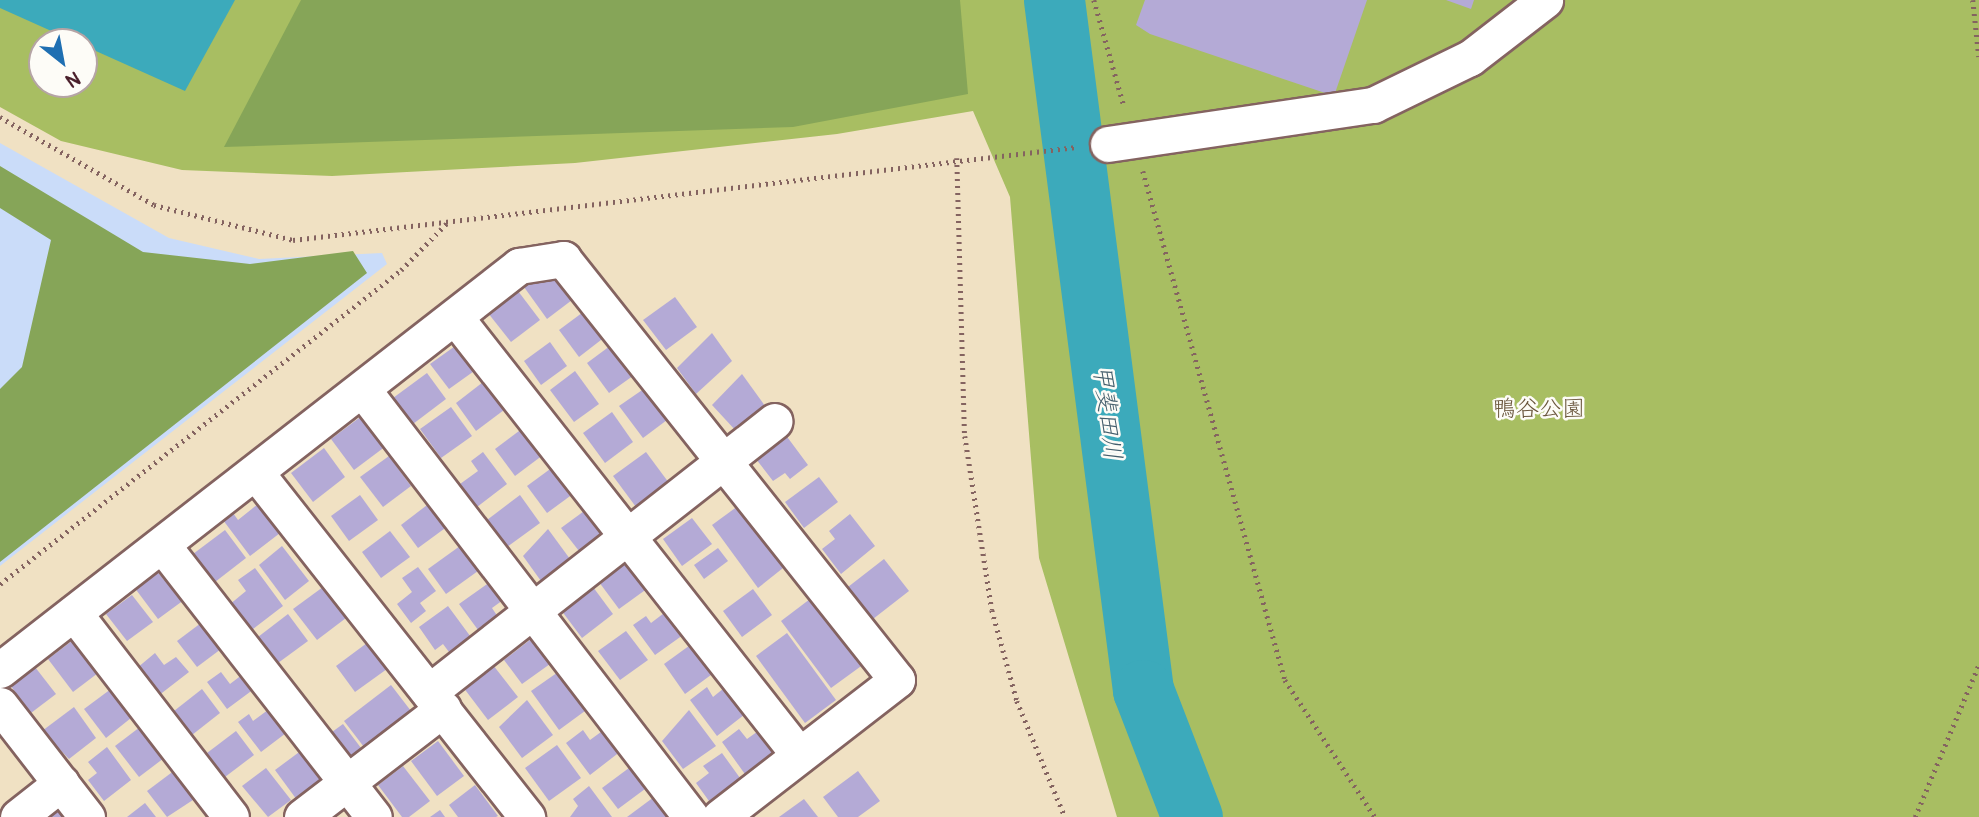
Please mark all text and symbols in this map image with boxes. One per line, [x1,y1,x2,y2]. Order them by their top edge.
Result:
north arrow [28,28,98,98]
text: N [61,66,84,93]
water label: 甲斐田川 [1087,363,1127,461]
park label: 鴨谷公園 [1493,395,1585,423]

